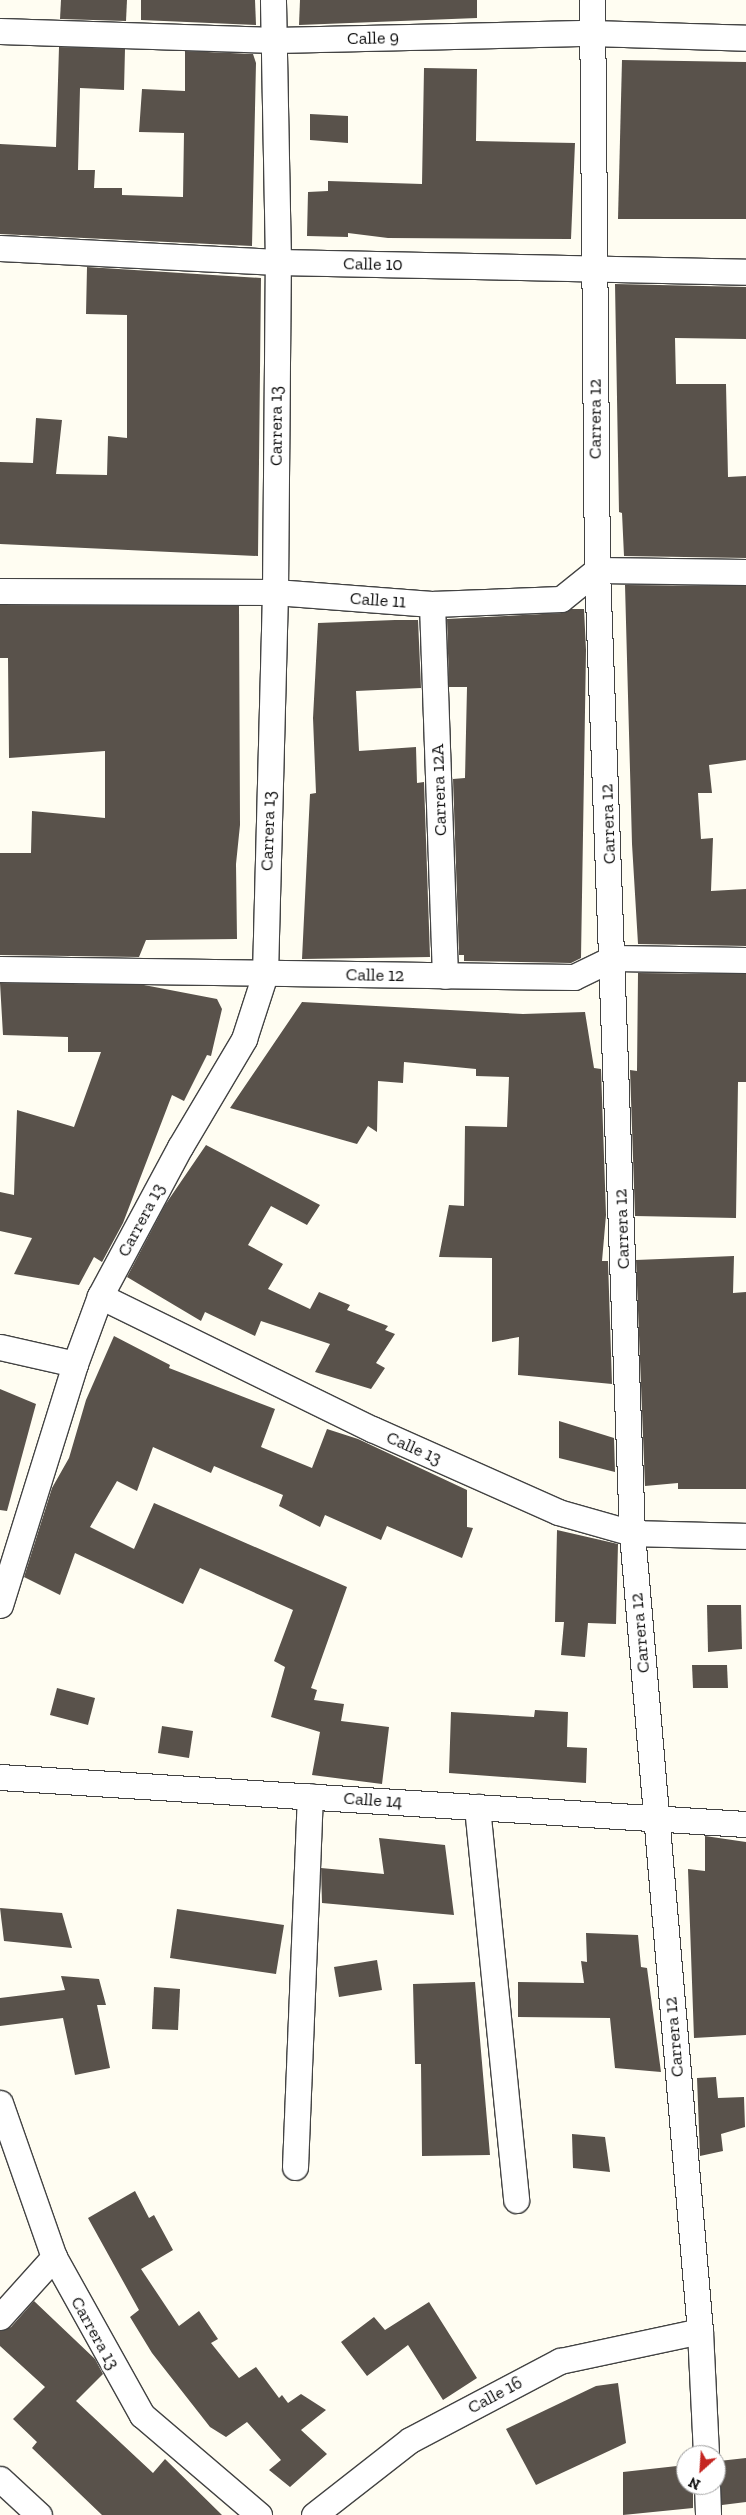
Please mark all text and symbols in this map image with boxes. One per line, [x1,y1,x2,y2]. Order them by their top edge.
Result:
street label: Calle 9 [347,27,399,49]
street label: Calle 10 [343,253,403,275]
street label: Carrera 12 [584,379,606,459]
street label: Carrera 13 [265,386,287,466]
street label: Calle 11 [349,587,407,613]
street label: Carrera 12A [427,744,451,836]
street label: Carrera 12 [596,783,620,865]
street label: Carrera 13 [256,791,280,871]
street label: Calle 12 [345,964,405,986]
street label: Carrera 13 [113,1180,169,1260]
street label: Carrera 12 [610,1188,634,1270]
street label: Calle 13 [383,1426,445,1470]
street label: Carrera 12 [626,1592,654,1674]
street label: Calle 14 [343,1787,403,1813]
street label: Carrera 12 [660,1996,688,2078]
street label: Carrera 13 [66,2293,124,2373]
street label: Calle 16 [464,2372,526,2418]
north arrow [676,2445,726,2495]
text: N [686,2473,703,2493]

